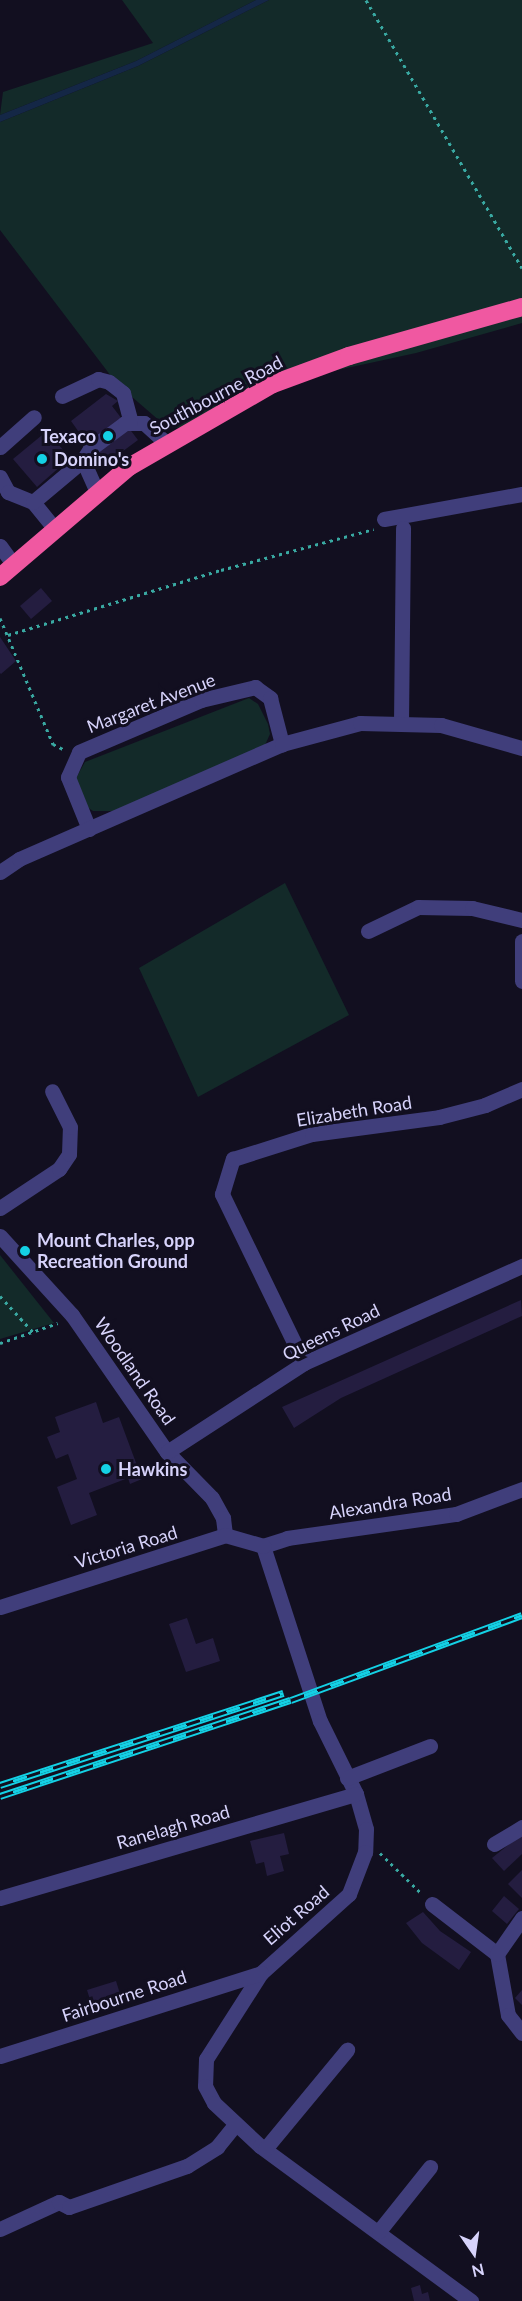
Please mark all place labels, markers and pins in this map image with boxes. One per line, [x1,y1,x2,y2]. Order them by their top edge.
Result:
place label: Texaco [41,425,96,447]
marker: Texaco [101,429,115,443]
place label: Domino's [54,448,129,470]
marker: Domino's [35,452,49,466]
place label: Mount Charles, opp Recreation Ground [37,1230,195,1272]
marker: Mount Charles, opp Recreation Ground [18,1244,32,1258]
place label: Hawkins [118,1458,187,1480]
marker: Hawkins [99,1462,113,1476]

